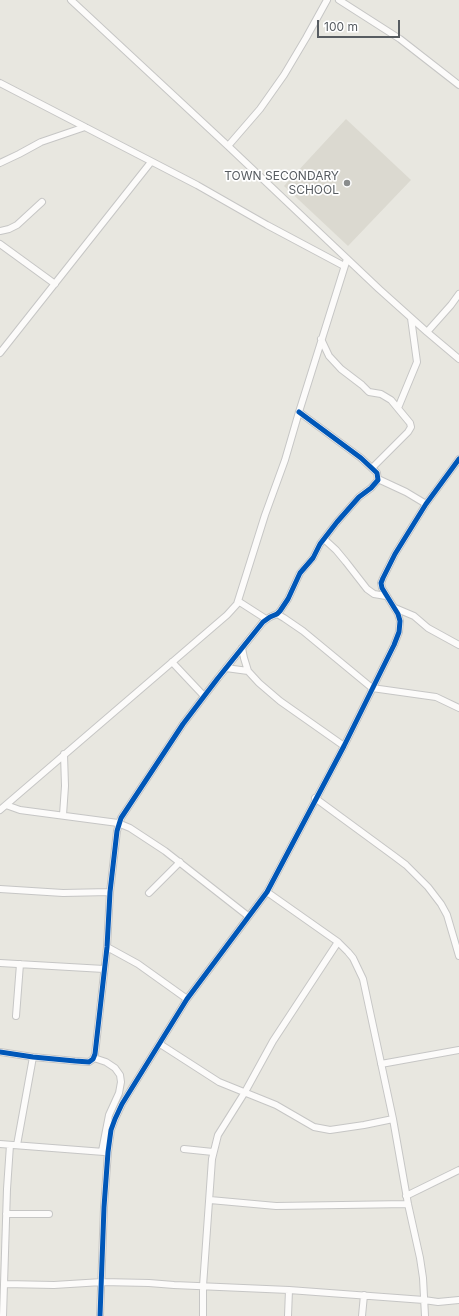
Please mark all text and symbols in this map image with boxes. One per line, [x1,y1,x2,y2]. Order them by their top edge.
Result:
scale bar [319,12,402,38]
text: 100 m [324,19,358,34]
place label: TOWN SECONDARY SCHOOL [224,169,339,197]
marker: TOWN SECONDARY SCHOOL [342,178,352,188]

